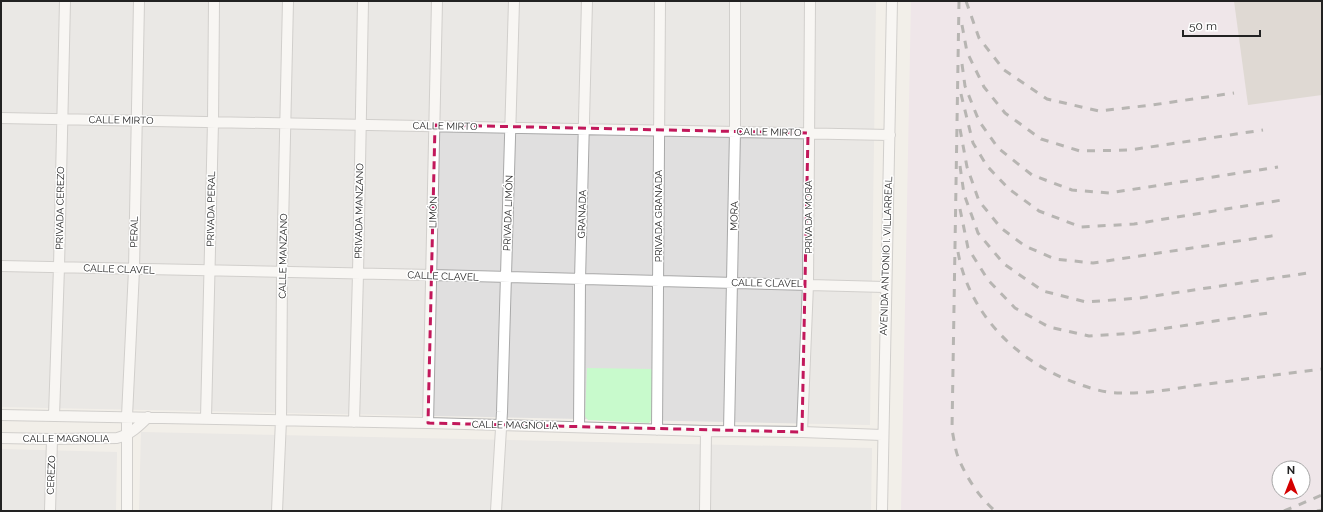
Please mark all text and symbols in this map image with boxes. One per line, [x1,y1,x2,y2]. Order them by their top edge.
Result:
scale bar [1183,12,1260,38]
text: 50 m [1189,19,1217,33]
street label: CALLE MIRTO [88,114,154,126]
street label: CALLE MIRTO [412,120,478,132]
street label: CALLE MIRTO [736,126,802,138]
street label: PRIVADA MANZANO [353,163,365,259]
street label: PRIVADA CEREZO [54,166,66,250]
street label: PRIVADA GRANADA [653,169,664,262]
street label: PRIVADA PERAL [205,171,217,247]
street label: PRIVADA LIMÓN [501,175,515,251]
street label: AVENIDA ANTONIO I. VILLARREAL [878,176,894,336]
street label: PRIVADA MORA [803,180,814,254]
street label: GRANADA [576,189,588,238]
street label: LIMÓN [427,196,439,228]
street label: MORA [728,201,740,231]
street label: CALLE MANZANO [277,213,289,299]
street label: PERAL [128,216,140,248]
street label: CALLE CLAVEL [83,262,155,276]
street label: CALLE CLAVEL [407,269,479,283]
street label: CALLE CLAVEL [731,277,803,289]
street label: CALLE MAGNOLIA [472,419,559,431]
street label: CALLE MAGNOLIA [23,433,110,444]
street label: CEREZO [45,455,57,495]
north arrow [1271,460,1311,500]
text: N [1287,464,1295,477]

